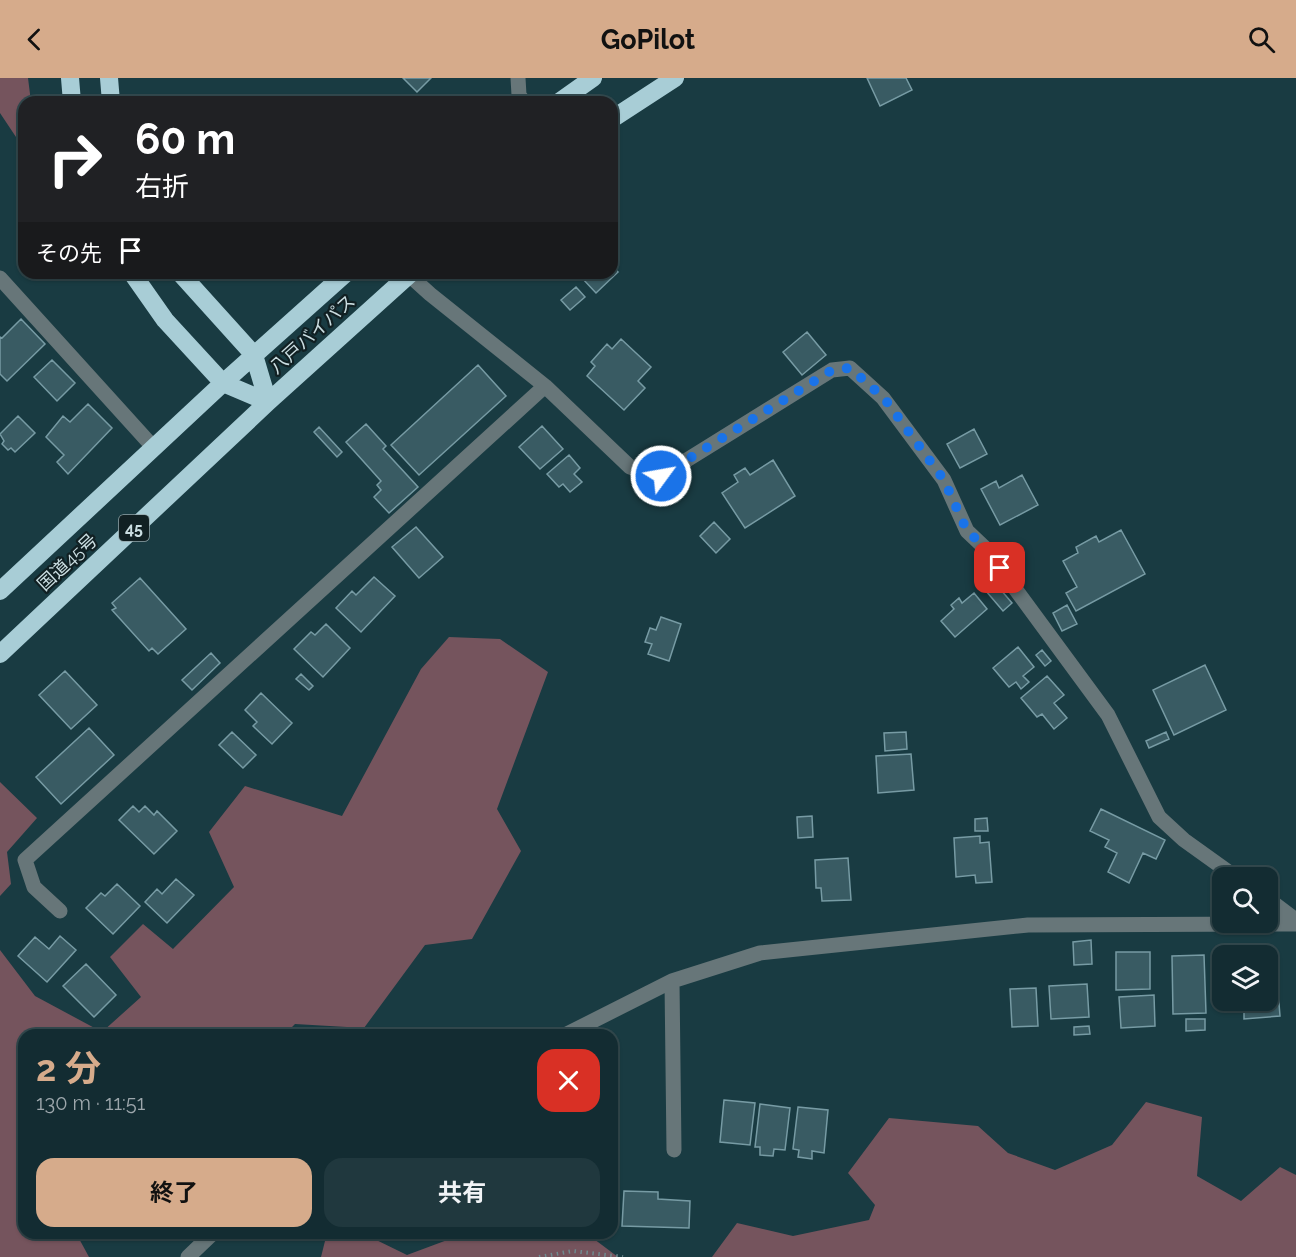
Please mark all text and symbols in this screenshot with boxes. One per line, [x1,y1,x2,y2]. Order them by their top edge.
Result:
icon: back [18,23,51,56]
icon: search [1245,23,1278,56]
text: GoPilot [601,24,695,55]
text: 60 m [135,115,235,164]
icon: right [36,120,114,198]
text: 右折 [135,171,189,202]
icon: arrive [114,234,147,267]
text: その先 [36,240,102,266]
street label: 八戸バイパス [265,290,359,378]
position arrow [629,444,693,508]
road number: 45 [119,515,149,541]
street label: 国道45号 [33,529,101,595]
pin [974,542,1025,593]
icon: arrive [983,551,1016,584]
map controls [1212,867,1278,1011]
button: search [1212,867,1278,933]
button: layers [1212,945,1278,1011]
text: 2 分 [36,1047,101,1089]
button: close [537,1049,600,1112]
text: 130 m · 11:51 [36,1091,145,1115]
button: 終了 [36,1158,312,1227]
button: 共有 [324,1158,600,1227]

